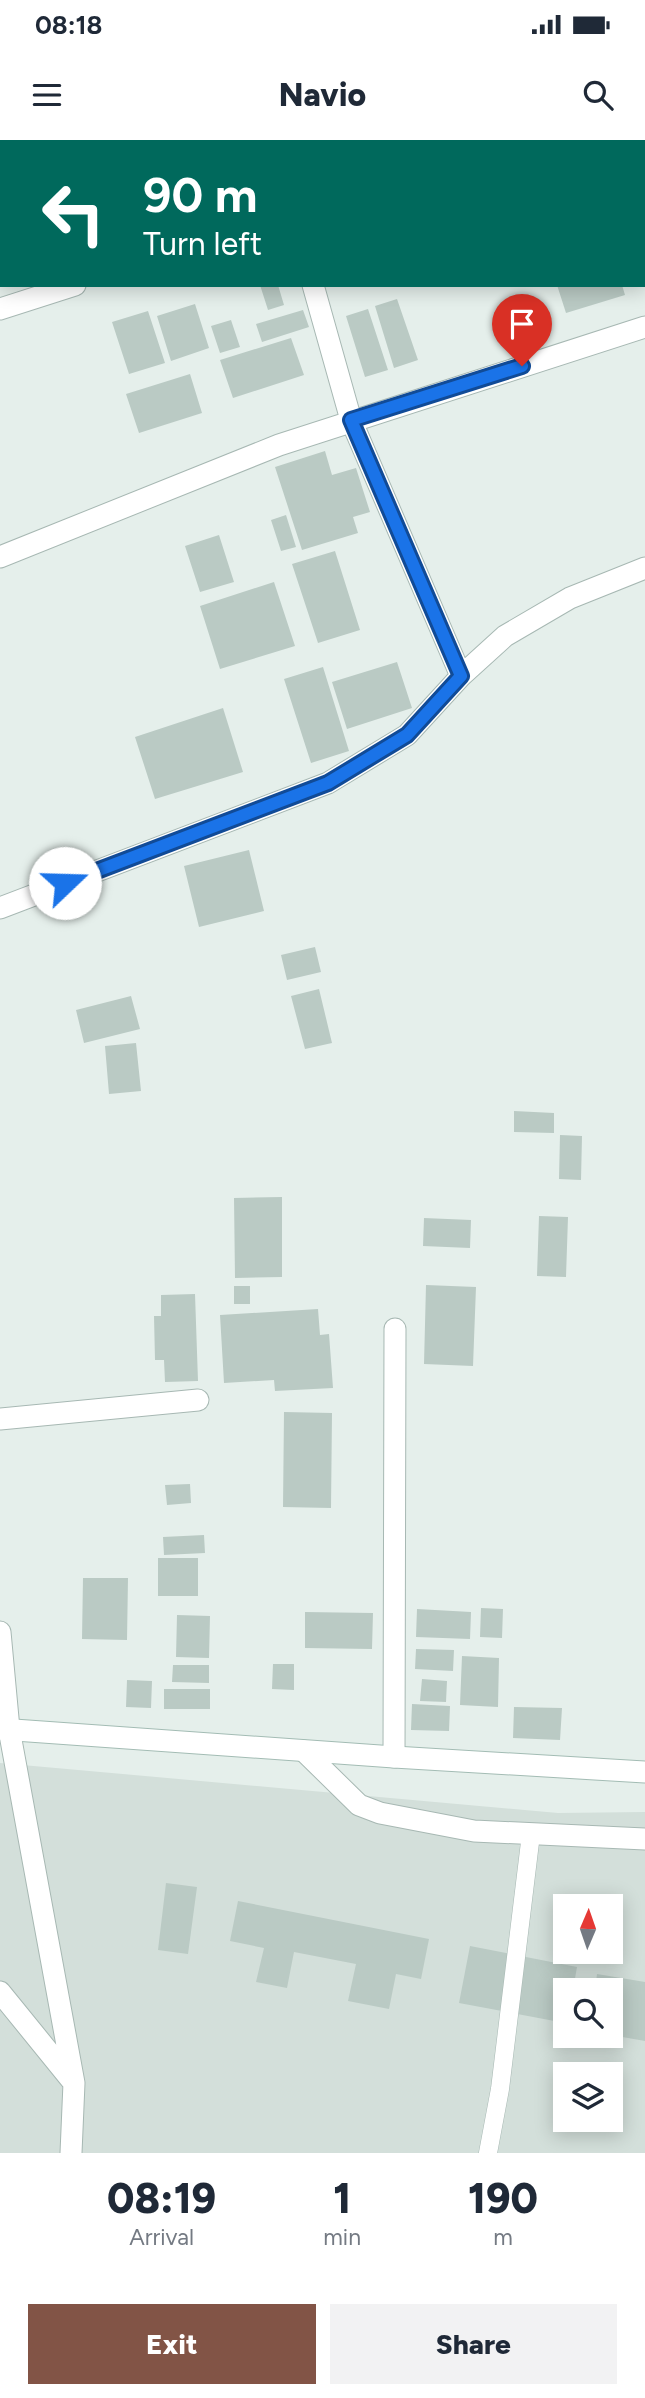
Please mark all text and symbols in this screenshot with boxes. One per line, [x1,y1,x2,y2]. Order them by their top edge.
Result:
text: 08:18 [35,9,102,41]
icon: menu [28,76,66,114]
text: Navio [279,76,366,114]
icon: search [579,76,617,114]
text: 90 m [143,165,258,224]
icon: left [28,168,119,259]
text: Turn left [143,225,262,263]
pin [492,294,552,366]
icon: arrive [503,305,541,343]
position arrow [28,846,102,920]
north arrow [553,1894,623,1964]
map controls [553,1894,623,2132]
button: search [553,1978,623,2048]
button: layers [553,2062,623,2132]
text: 08:19 [107,2173,216,2224]
text: 1 [333,2173,351,2224]
text: 190 [468,2173,538,2224]
text: Arrival [129,2223,194,2251]
text: min [323,2223,361,2251]
text: m [493,2223,513,2251]
button: Exit [28,2304,316,2384]
button: Share [330,2304,617,2384]

